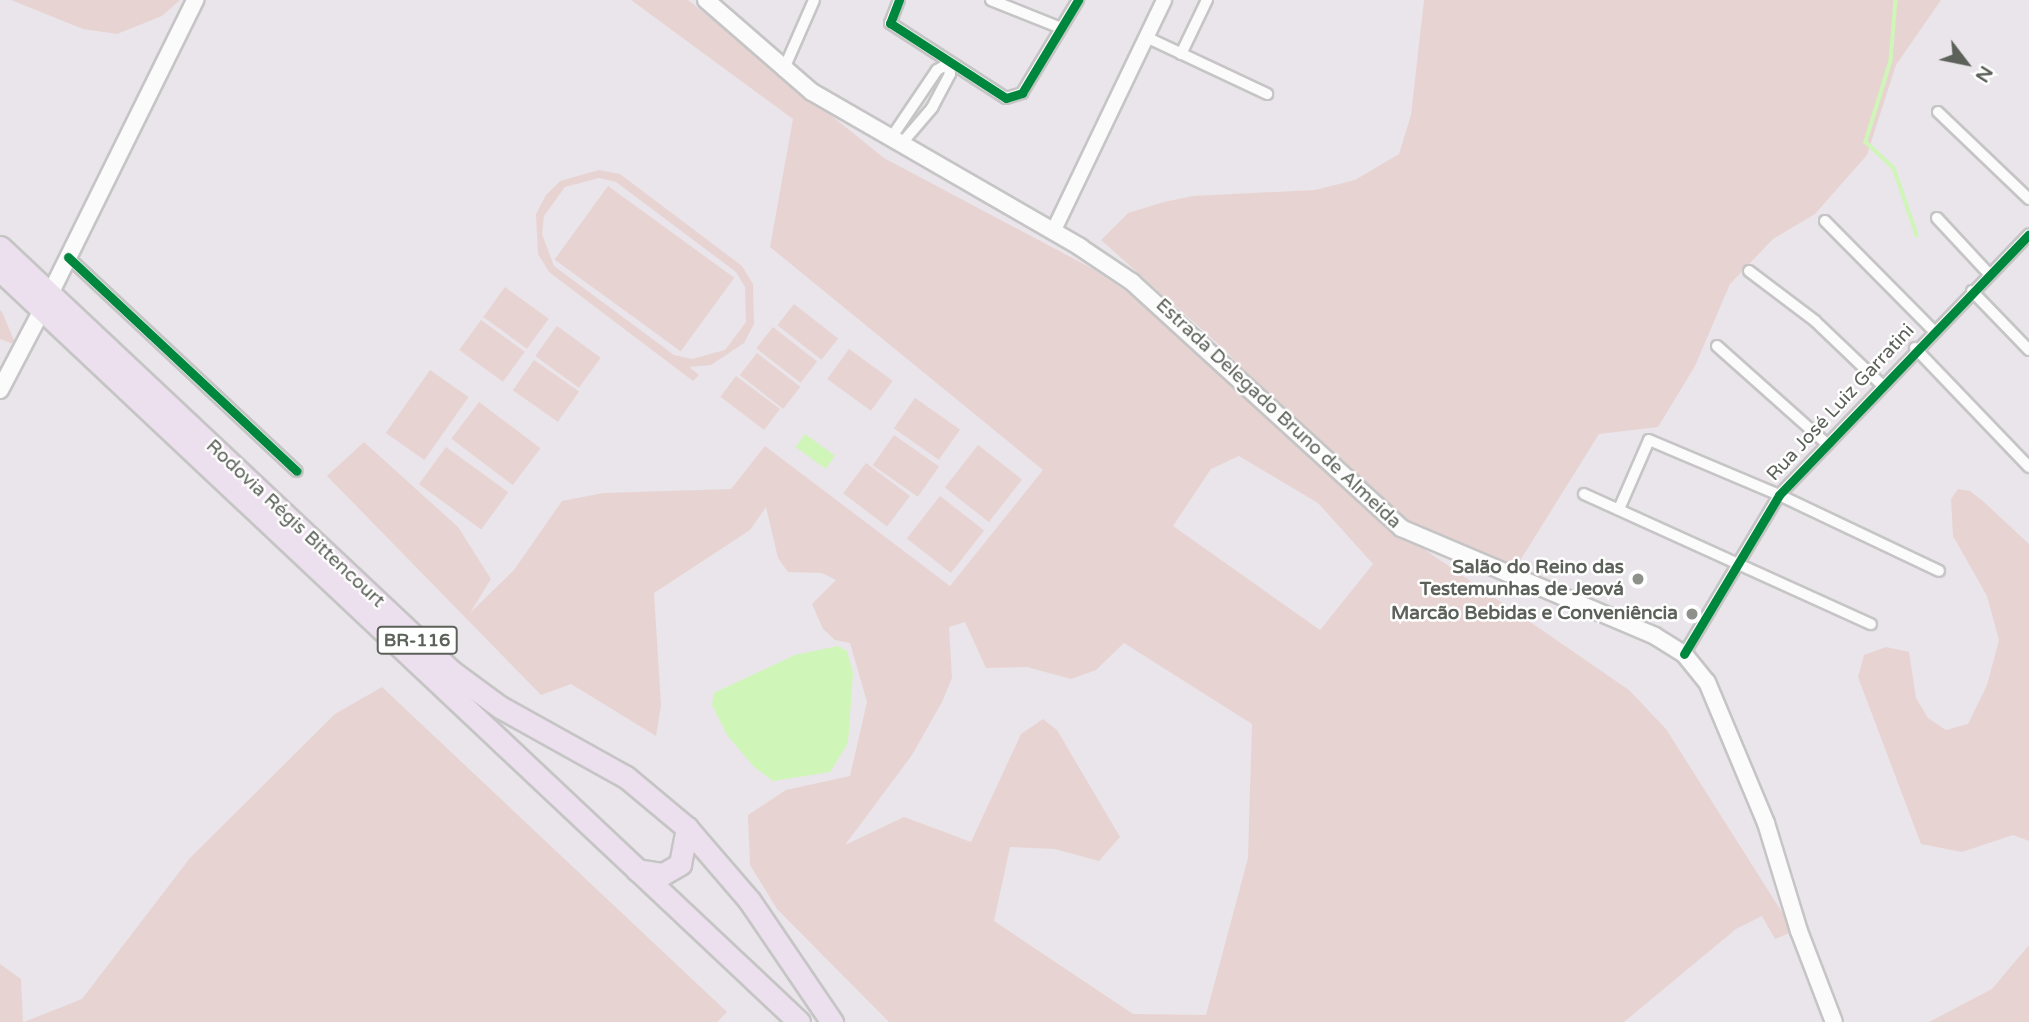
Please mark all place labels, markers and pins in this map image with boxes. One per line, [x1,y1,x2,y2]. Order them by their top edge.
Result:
place label: Salão do Reino das Testemunhas de Jeová [1420,557,1624,601]
marker: Salão do Reino das Testemunhas de Jeová [1630,571,1646,587]
place label: Marcão Bebidas e Conveniência [1391,603,1678,625]
marker: Marcão Bebidas e Conveniência [1684,606,1700,622]

